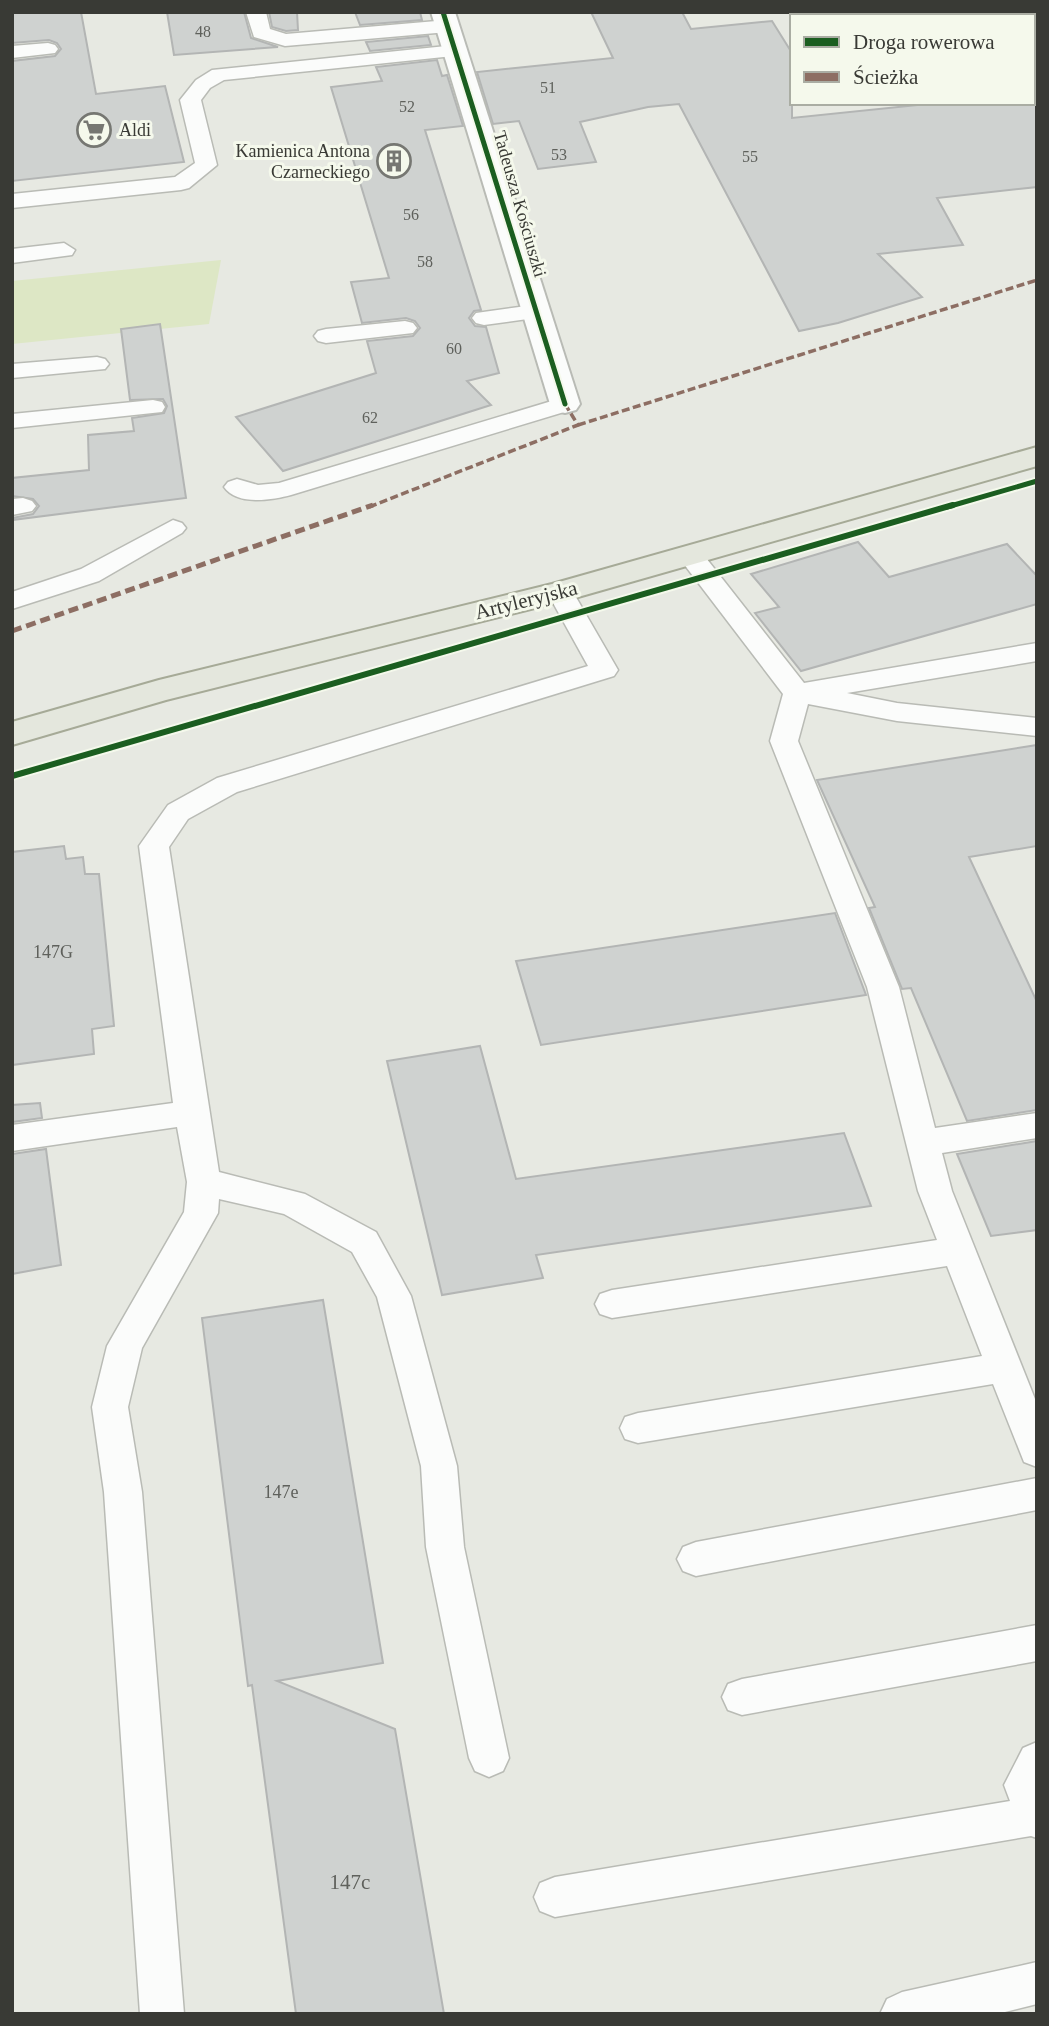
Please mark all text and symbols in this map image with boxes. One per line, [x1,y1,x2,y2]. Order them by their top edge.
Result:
legend [790,14,1035,105]
house number: 48 [195,23,211,40]
text: Droga rowerowa [853,30,995,54]
text: Ścieżka [853,65,919,89]
house number: 51 [540,79,556,96]
house number: 52 [399,98,415,115]
supermarket icon: Aldi [75,111,113,149]
place label: Aldi [119,120,151,140]
street label: Tadeusza Kościuszki [490,129,550,279]
place label: Kamienica Antona Czarneckiego [236,141,370,182]
building icon: Kamienica Antona Czarneckiego [375,142,413,180]
house number: 53 [551,146,567,163]
house number: 55 [742,148,758,165]
house number: 56 [403,206,419,223]
house number: 58 [417,253,433,270]
house number: 60 [446,340,462,357]
house number: 62 [362,409,378,426]
street label: Artyleryjska [472,575,580,624]
house number: 147G [33,942,73,962]
house number: 147e [264,1482,299,1502]
house number: 147c [330,1870,370,1894]

